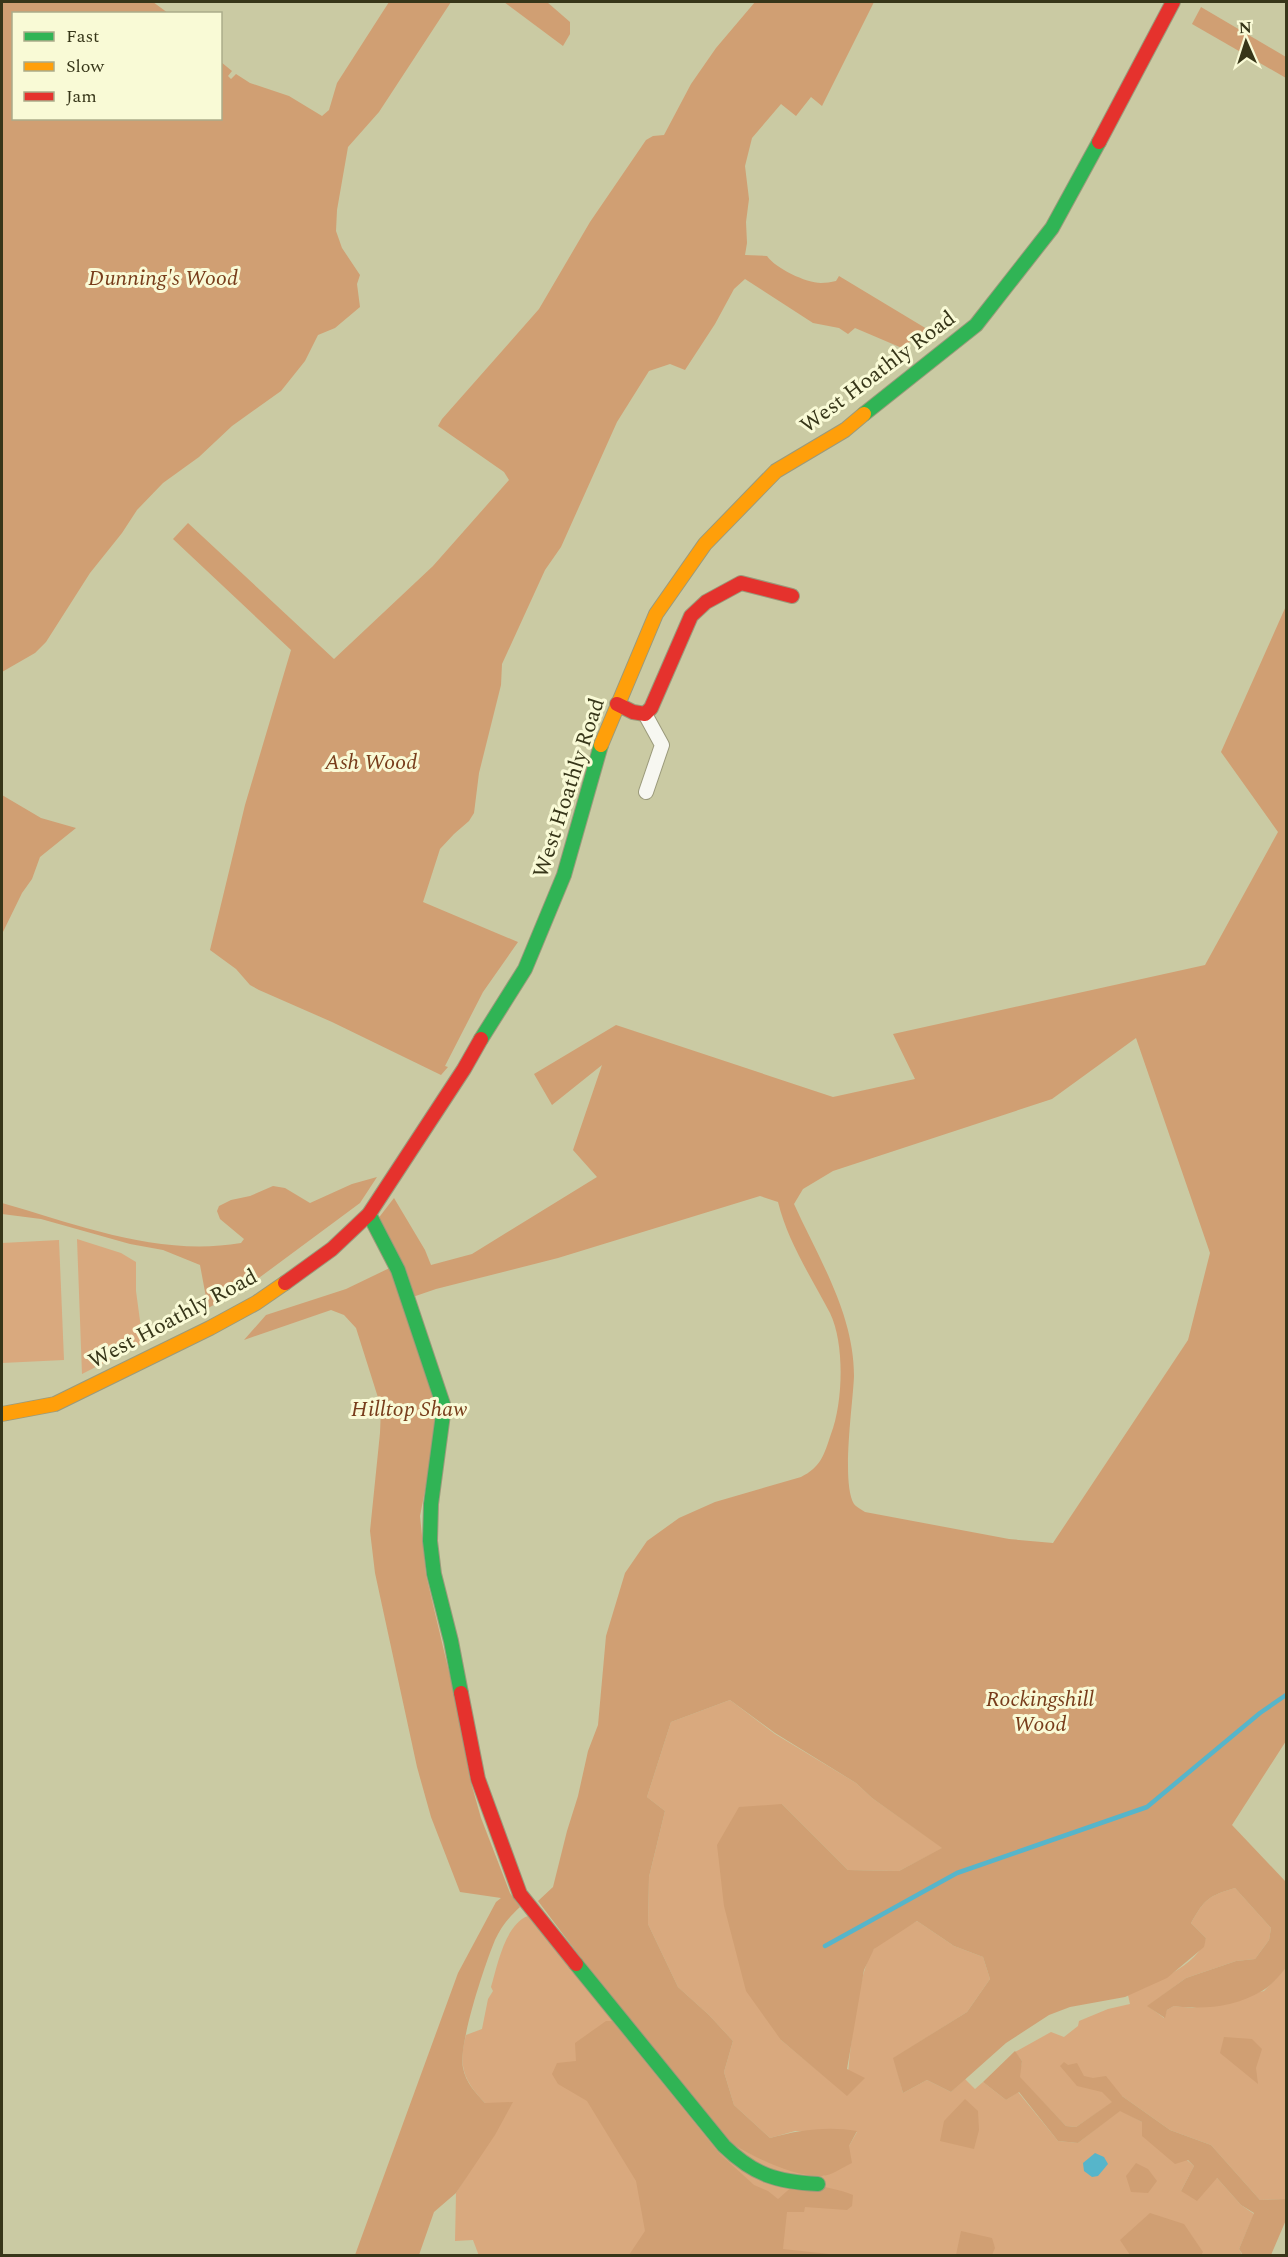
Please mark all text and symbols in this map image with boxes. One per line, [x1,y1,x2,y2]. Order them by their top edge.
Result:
legend [12,12,222,120]
north arrow [1216,12,1276,72]
text: N [1238,16,1252,40]
text: Fast [66,23,99,50]
text: Slow [66,53,105,80]
text: Jam [66,83,97,110]
park label: Dunning's Wood [88,262,238,295]
street label: West Hoathly Road [793,302,963,442]
street label: West Hoathly Road [524,694,614,882]
park label: Ash Wood [324,746,417,779]
street label: West Hoathly Road [82,1260,264,1378]
park label: Hilltop Shaw [351,1393,468,1426]
park label: Rockingshill Wood [986,1683,1094,1741]

